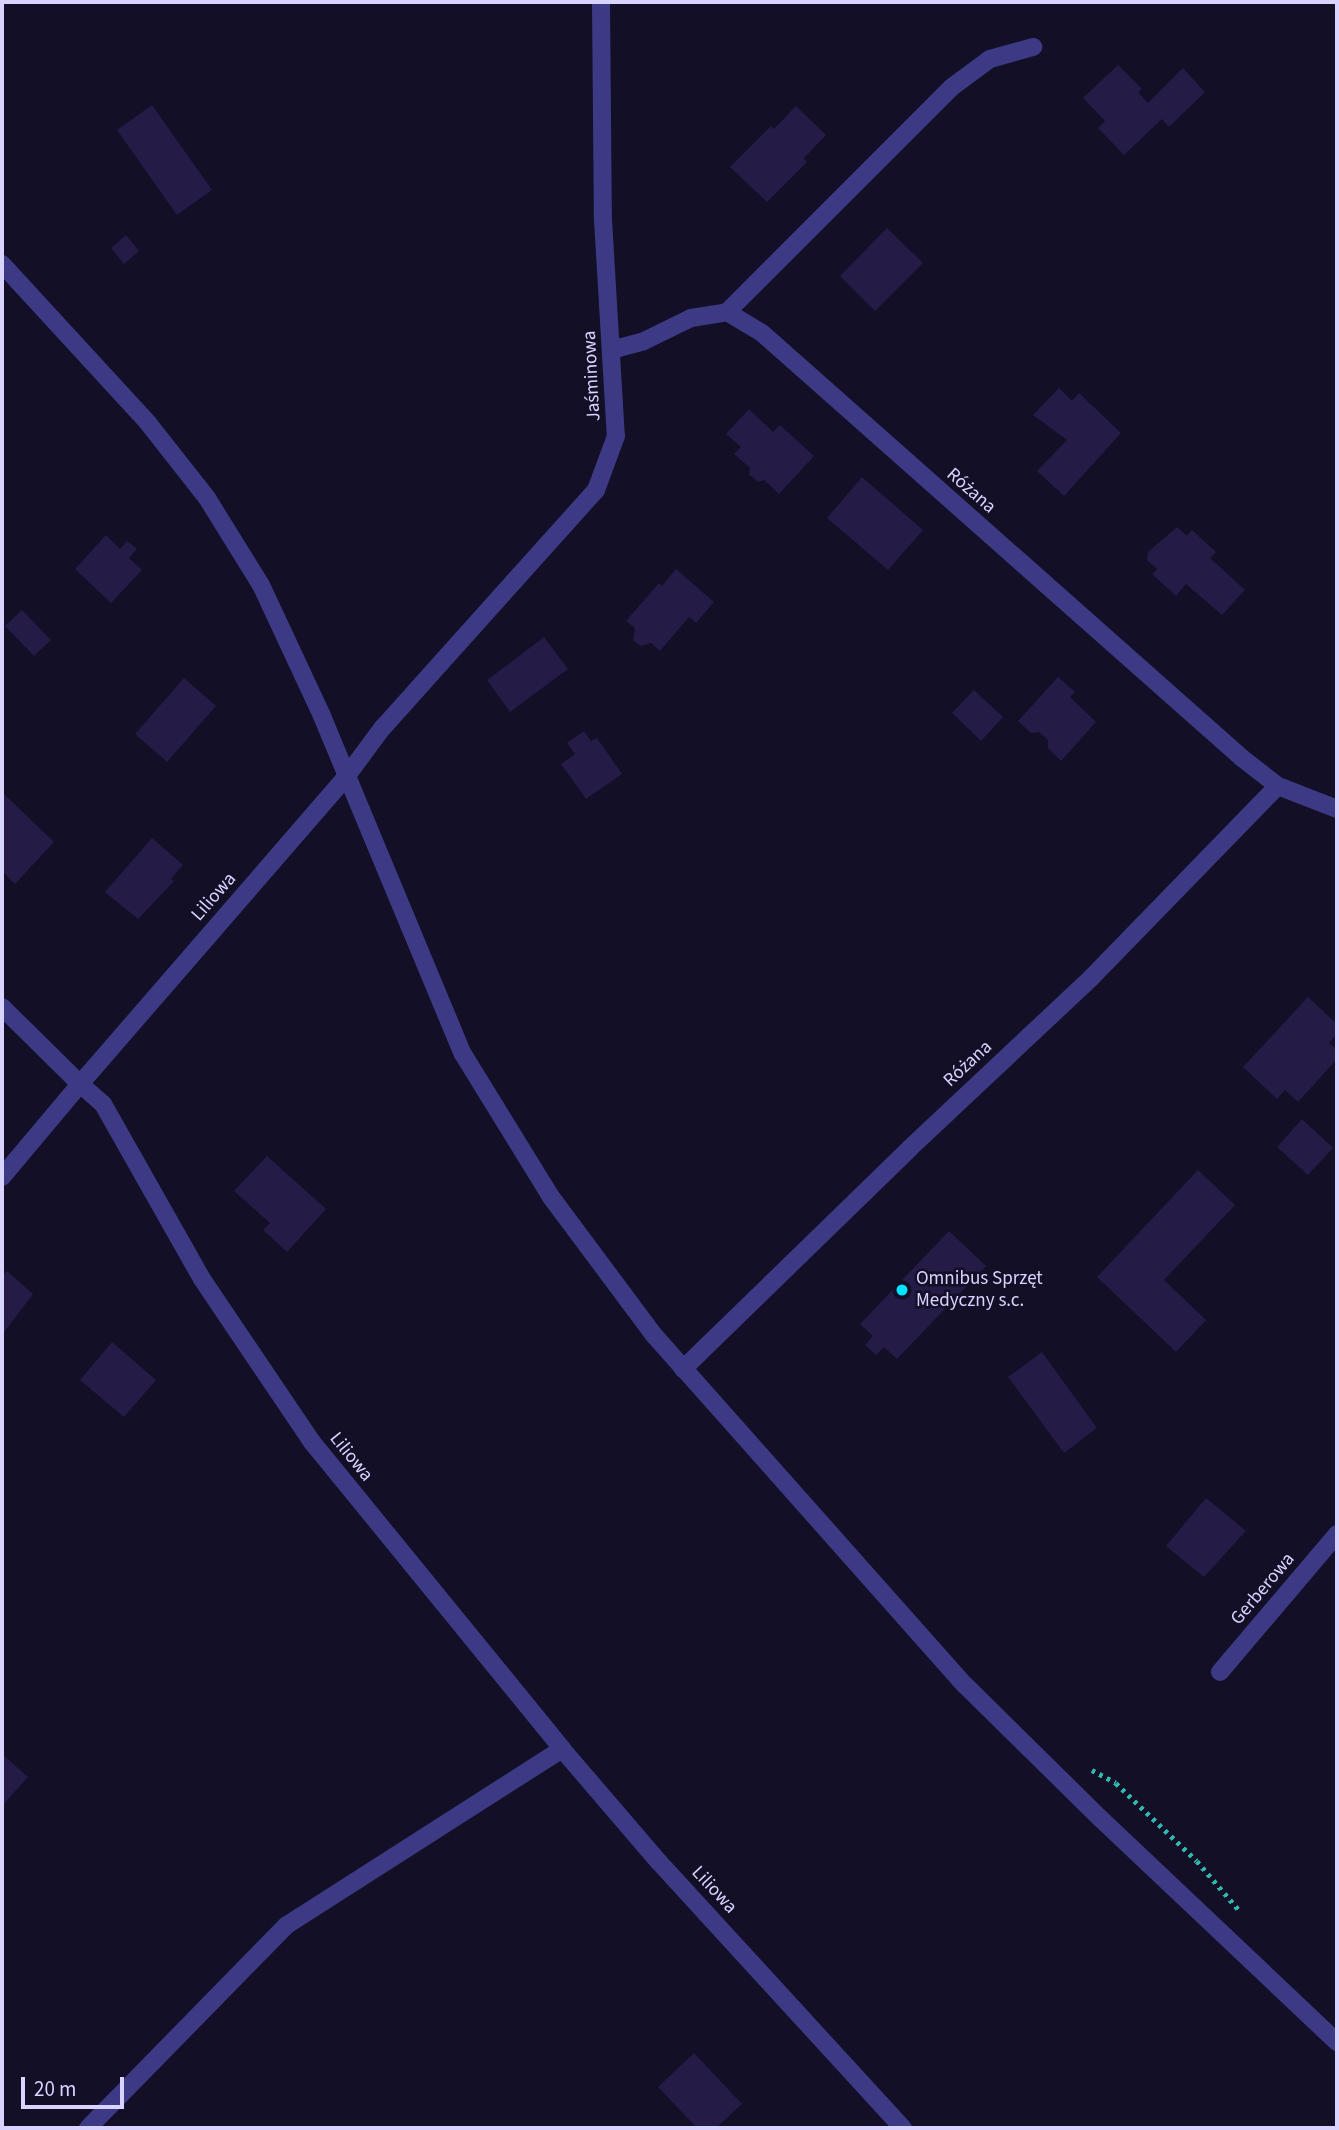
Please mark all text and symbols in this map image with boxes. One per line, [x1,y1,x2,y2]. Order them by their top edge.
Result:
street label: Jaśminowa [578,330,606,422]
street label: Różana [942,463,1000,519]
street label: Liliowa [187,868,241,926]
street label: Różana [939,1036,997,1092]
place label: Omnibus Sprzęt Medyczny s.c. [916,1268,1043,1312]
marker: Omnibus Sprzęt Medyczny s.c. [894,1282,910,1298]
street label: Liliowa [324,1428,378,1486]
street label: Gerberowa [1226,1548,1300,1630]
street label: Liliowa [686,1861,742,1919]
scale bar [24,2064,128,2108]
text: 20 m [34,2074,76,2104]

